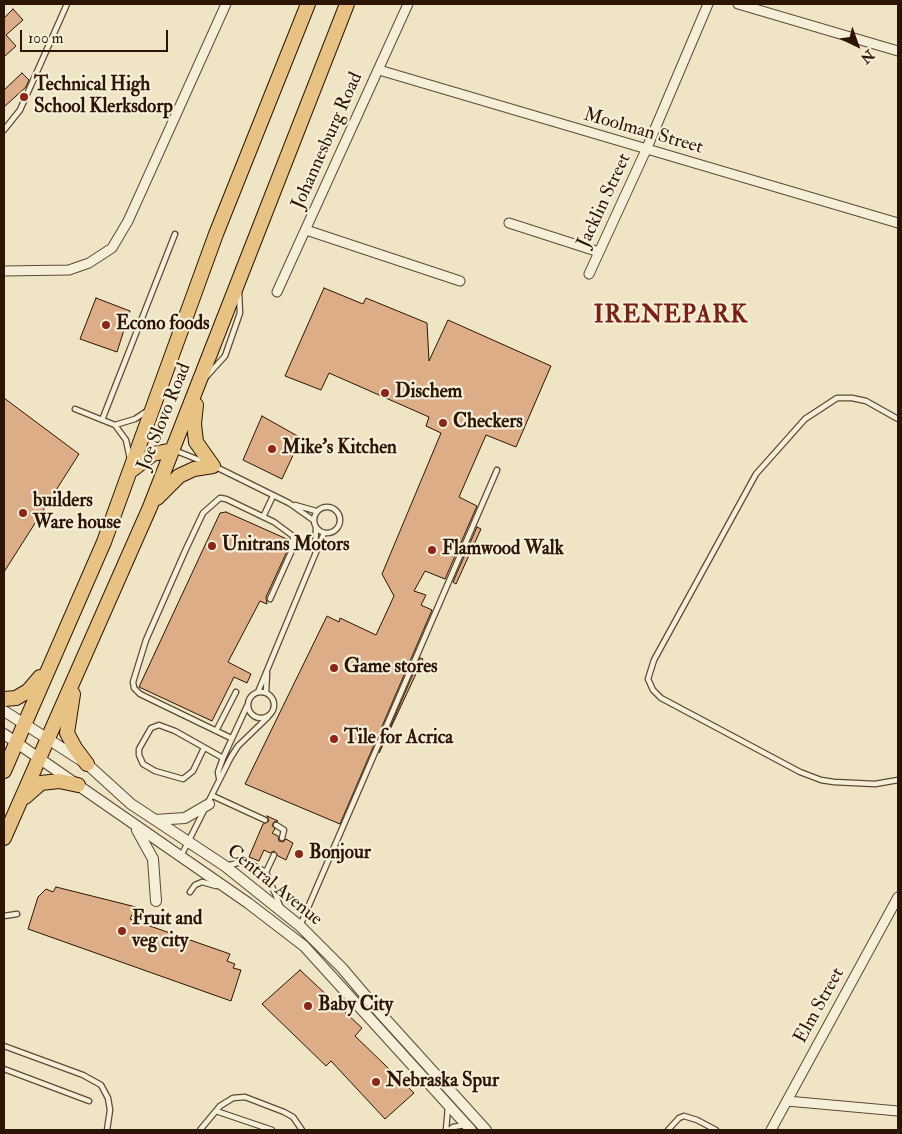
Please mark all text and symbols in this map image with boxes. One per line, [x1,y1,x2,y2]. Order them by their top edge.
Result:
scale bar [22,20,170,52]
north arrow [832,20,882,70]
text: 100 m [28,29,63,48]
text: N [857,46,878,67]
street label: Johannesburg Road [288,69,368,213]
place label: Technical High School Klerksdorp [34,75,173,119]
marker: Technical High School Klerksdorp [18,91,30,103]
street label: Moolman Street [581,104,705,160]
street label: Jacklin Street [573,150,637,252]
district label: IRENEPARK [593,303,749,331]
place label: Econo foods [116,314,210,336]
marker: Econo foods [100,319,112,331]
street label: Joe Slovo Road [133,360,197,474]
place label: Dischem [395,382,462,404]
marker: Dischem [379,387,391,399]
place label: Checkers [453,412,523,434]
marker: Checkers [437,417,449,429]
place label: Mike's Kitchen [282,438,397,460]
marker: Mike's Kitchen [266,443,278,455]
place label: builders Ware house [33,491,121,535]
marker: builders Ware house [17,507,29,519]
place label: Unitrans Motors [222,535,350,557]
place label: Flamwood Walk [442,539,564,561]
marker: Unitrans Motors [206,540,218,552]
marker: Flamwood Walk [426,544,438,556]
place label: Game stores [344,657,438,679]
marker: Game stores [328,662,340,674]
place label: Tile for Acrica [344,728,453,750]
marker: Tile for Acrica [328,733,340,745]
street label: Central Avenue [222,840,326,932]
place label: Bonjour [309,843,371,865]
marker: Bonjour [293,848,305,860]
place label: Fruit and veg city [132,909,202,953]
marker: Fruit and veg city [116,925,128,937]
street label: Elm Street [790,964,850,1048]
place label: Baby City [318,995,393,1017]
marker: Baby City [302,1000,314,1012]
place label: Nebraska Spur [386,1071,499,1093]
marker: Nebraska Spur [370,1076,382,1088]

